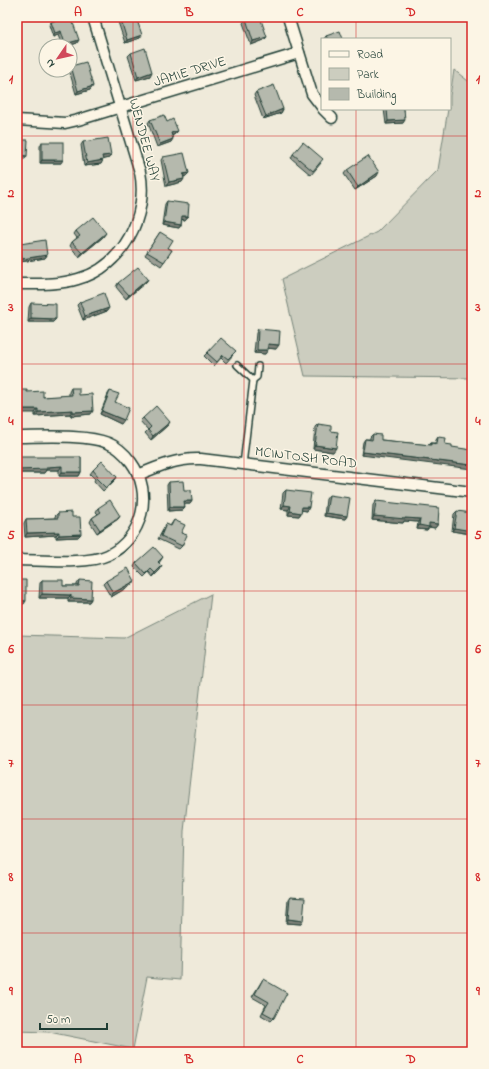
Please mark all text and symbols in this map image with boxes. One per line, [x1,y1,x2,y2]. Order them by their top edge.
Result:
text: A [74,3,82,22]
text: B [184,3,194,22]
text: C [296,3,304,22]
text: D [405,3,416,22]
north arrow [38,38,78,78]
legend [321,38,451,110]
text: Road [357,46,383,64]
street label: JAMIE DRIVE [151,51,229,93]
text: N [42,55,59,71]
text: Park [357,66,379,84]
text: 1 [9,70,14,89]
text: 1 [476,70,481,89]
text: Building [356,86,396,105]
street label: WENDEE WAY [123,96,165,185]
text: 2 [7,184,15,203]
text: 2 [474,184,482,203]
text: 3 [7,298,14,317]
text: 3 [474,298,481,317]
text: 4 [7,412,14,431]
text: 4 [474,412,481,431]
street label: MCINTOSH ROAD [254,441,358,475]
text: 5 [7,526,15,545]
text: 5 [474,526,482,545]
text: 6 [7,640,14,659]
text: 6 [474,640,481,659]
text: 7 [8,754,14,773]
text: 7 [475,754,481,773]
text: 8 [8,868,14,887]
text: 8 [475,868,481,887]
text: 9 [8,982,14,1001]
text: 9 [475,982,481,1001]
scale bar [40,1005,107,1031]
text: 50 m [46,1011,70,1029]
text: A [74,1050,82,1069]
text: B [184,1050,194,1069]
text: C [296,1050,304,1069]
text: D [405,1050,416,1069]

